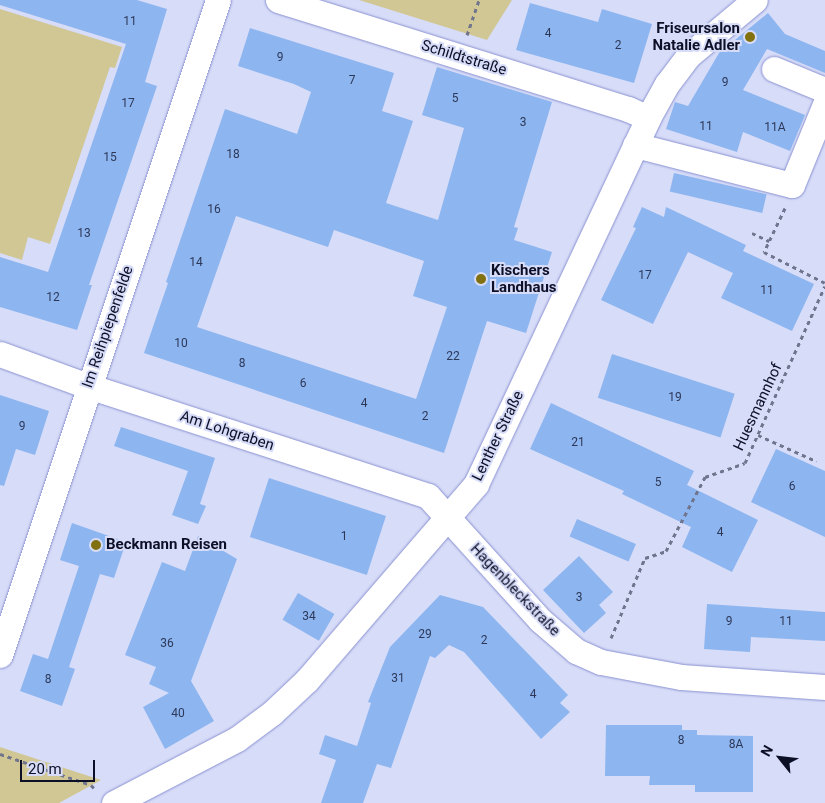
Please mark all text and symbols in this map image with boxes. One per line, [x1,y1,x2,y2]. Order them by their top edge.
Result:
house number: 11 [123,15,137,29]
place label: Friseursalon Natalie Adler [652,19,740,54]
house number: 4 [545,27,551,41]
marker: Friseursalon Natalie Adler [744,31,756,43]
street label: Schildtstraße [419,37,509,79]
house number: 2 [615,39,621,53]
house number: 9 [277,51,283,65]
house number: 7 [349,74,355,88]
house number: 9 [722,76,728,90]
house number: 5 [452,92,458,106]
house number: 17 [121,97,135,111]
house number: 3 [520,116,526,130]
house number: 11 [699,120,713,134]
house number: 11A [764,121,786,135]
house number: 18 [226,148,240,162]
house number: 15 [103,151,117,165]
house number: 16 [207,203,221,217]
house number: 13 [77,227,91,241]
house number: 14 [189,256,203,270]
place label: Kischers Landhaus [491,261,557,296]
street label: Im Reihpiepenfelde [79,264,137,390]
house number: 17 [638,269,652,283]
marker: Kischers Landhaus [475,273,487,285]
house number: 11 [760,284,774,298]
house number: 12 [46,291,60,305]
house number: 10 [174,337,188,351]
house number: 22 [446,350,460,364]
house number: 8 [239,357,245,371]
street label: Huesmannhof [730,360,786,454]
house number: 6 [300,377,306,391]
street label: Lenther Straße [468,388,528,484]
house number: 19 [668,391,682,405]
house number: 4 [361,397,367,411]
street label: Am Lohgraben [178,407,276,455]
house number: 2 [422,410,428,424]
house number: 9 [19,420,25,434]
house number: 21 [571,436,585,450]
house number: 5 [655,476,661,490]
house number: 6 [789,480,795,494]
house number: 4 [717,526,723,540]
house number: 1 [341,530,347,544]
place label: Beckmann Reisen [106,536,227,554]
marker: Beckmann Reisen [90,539,102,551]
street label: Hagenbleckstraße [466,540,564,640]
house number: 3 [576,591,582,605]
house number: 34 [302,610,316,624]
house number: 9 [726,615,732,629]
house number: 11 [779,615,793,629]
house number: 29 [418,628,432,642]
house number: 2 [481,634,487,648]
house number: 36 [160,637,174,651]
house number: 31 [391,672,405,686]
house number: 8 [45,673,51,687]
house number: 4 [530,688,536,702]
house number: 40 [171,707,185,721]
north arrow [755,733,805,783]
house number: 8 [678,734,684,748]
house number: 8A [729,738,743,752]
text: N [757,743,776,759]
scale bar [22,750,98,782]
text: 20 m [28,760,62,778]

